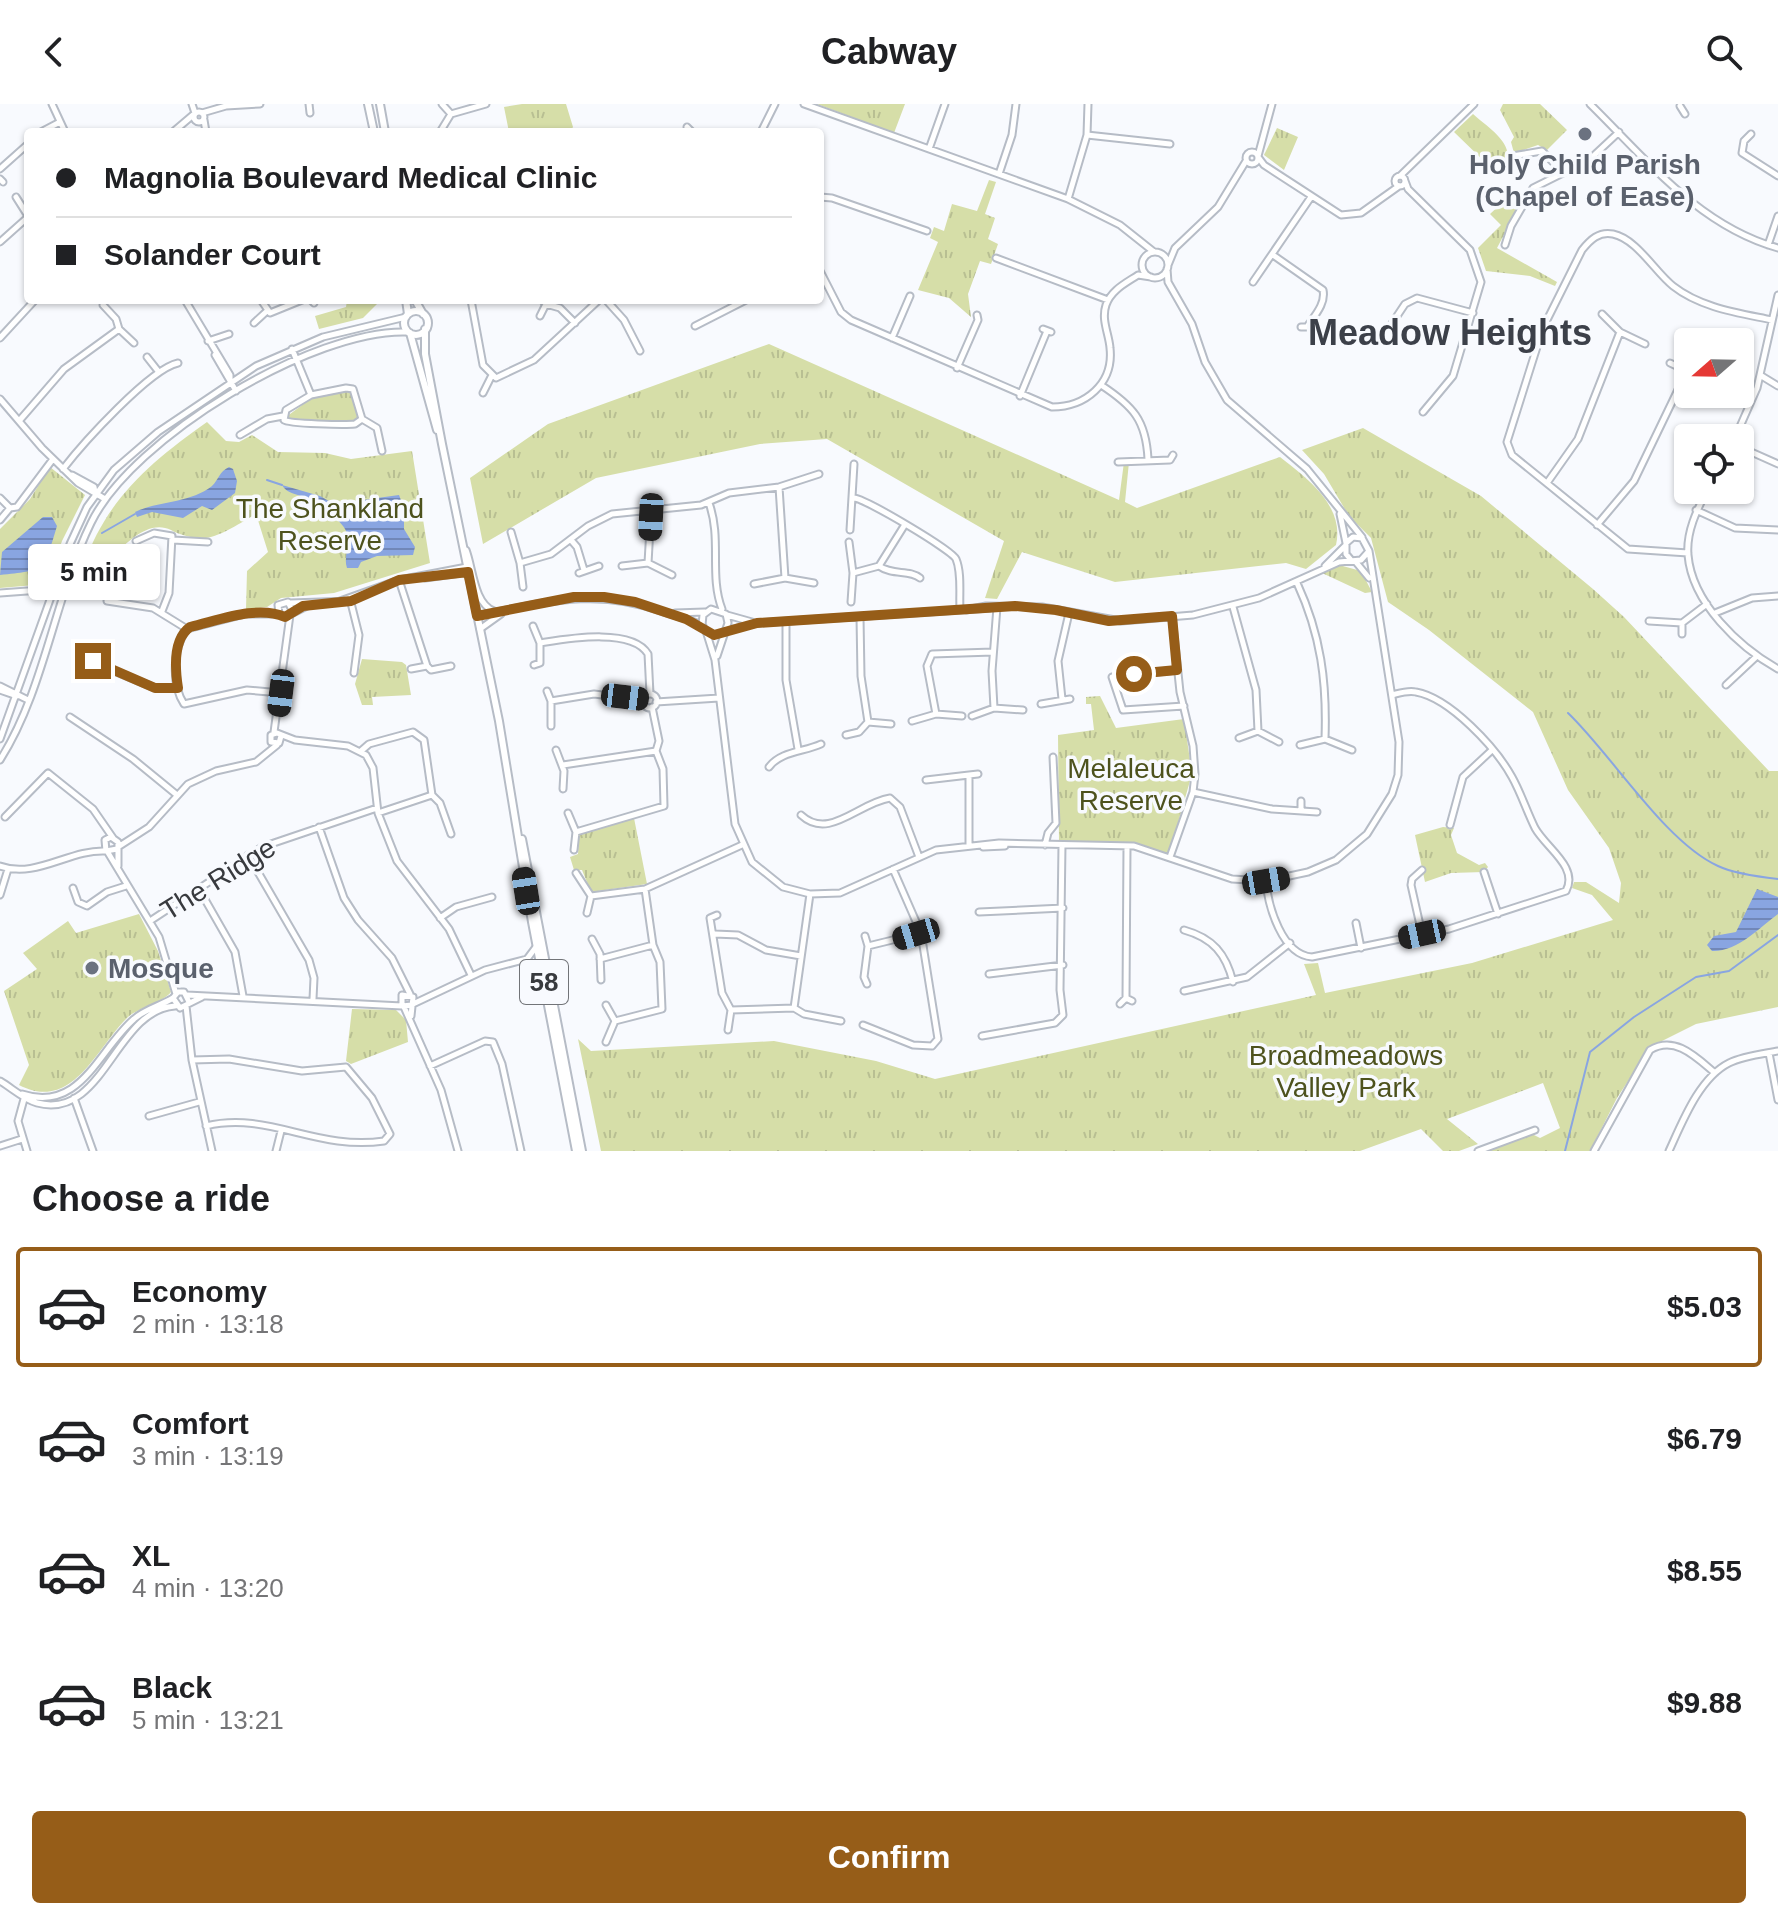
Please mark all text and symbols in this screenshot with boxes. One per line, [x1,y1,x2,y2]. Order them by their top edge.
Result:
icon: back [32,30,76,74]
icon: search [1702,30,1746,74]
text: Cabway [821,31,957,72]
marker: Holy Child Parish (Chapel of Ease) [1576,125,1594,143]
place label: Holy Child Parish (Chapel of Ease) [1469,149,1701,212]
text: Magnolia Boulevard Medical Clinic [104,161,597,194]
text: Solander Court [104,238,321,271]
district label: Meadow Heights [1308,312,1592,353]
north arrow [1674,328,1754,408]
map controls [1674,328,1754,504]
button: locate [1674,424,1754,504]
car [638,492,664,542]
park label: The Shankland Reserve [236,493,424,556]
callout: 5 min [27,545,159,601]
text: 5 min [60,557,128,587]
route end [75,643,111,679]
route start [1116,656,1152,692]
car [266,668,296,718]
car [600,682,650,712]
park label: Melaleuca Reserve [1067,753,1195,816]
street label: The Ridge [155,832,281,926]
car [510,865,542,917]
car [1240,865,1292,897]
car [890,916,942,952]
car [1396,917,1448,951]
place label: Mosque [108,953,214,984]
marker: Mosque [83,959,101,977]
road number: 58 [520,960,568,1004]
park label: Broadmeadows Valley Park [1249,1040,1443,1103]
text: Choose a ride [32,1178,270,1219]
icon: car [36,1271,108,1343]
text: Economy [132,1275,267,1308]
text: $5.03 [1667,1290,1742,1323]
text: 2 min · 13:18 [132,1309,284,1339]
icon: car [36,1403,108,1475]
text: Comfort [132,1407,249,1440]
text: $6.79 [1667,1422,1742,1455]
text: 3 min · 13:19 [132,1441,284,1471]
icon: car [36,1535,108,1607]
text: XL [132,1539,170,1572]
text: $8.55 [1667,1554,1742,1587]
text: 4 min · 13:20 [132,1573,284,1603]
icon: car [36,1667,108,1739]
text: Black [132,1671,212,1704]
text: $9.88 [1667,1686,1742,1719]
text: 5 min · 13:21 [132,1705,284,1735]
button: Confirm [32,1811,1746,1903]

